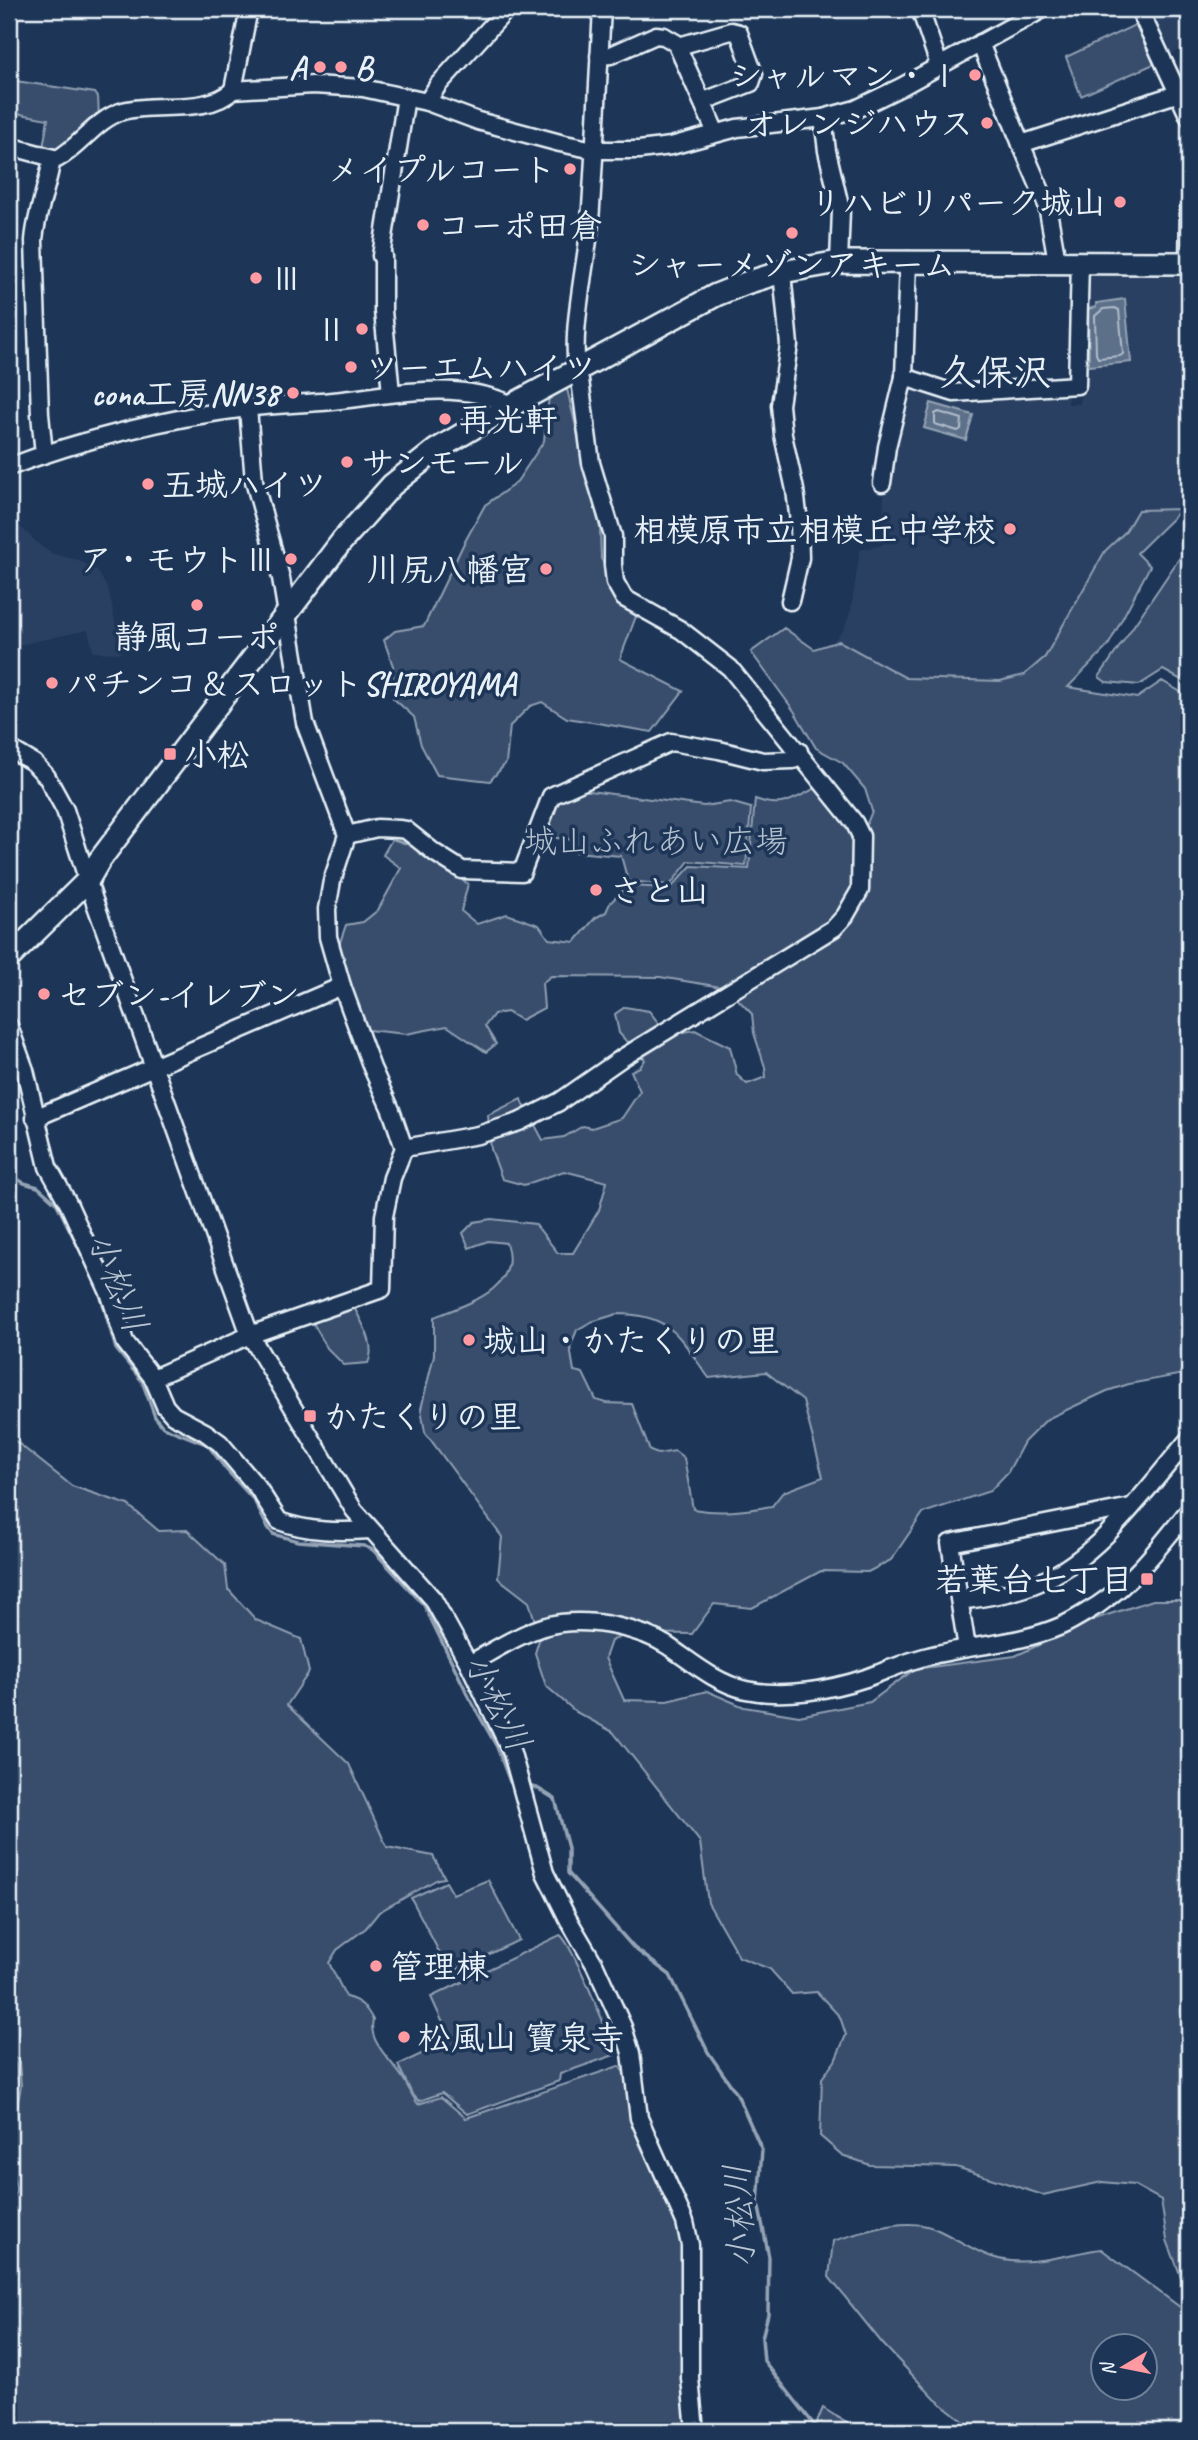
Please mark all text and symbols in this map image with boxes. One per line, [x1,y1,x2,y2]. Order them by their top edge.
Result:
place label: A [289,47,308,89]
place label: B [355,47,375,89]
place label: シャルマン・Ⅰ [729,55,961,97]
marker: A [312,59,328,75]
marker: B [333,59,349,75]
marker: シャルマン・Ⅰ [967,67,983,83]
place label: オレンジハウス [744,103,973,145]
marker: オレンジハウス [979,115,995,131]
place label: メイプルコート [327,149,556,191]
marker: メイプルコート [562,161,578,177]
place label: リハビリパーク城山 [809,182,1106,224]
marker: リハビリパーク城山 [1112,194,1128,210]
place label: コーポ田倉 [437,205,602,247]
marker: コーポ田倉 [415,217,431,233]
marker: シャーメゾンアキーム [784,225,800,241]
place label: シャーメゾンアキーム [628,244,956,286]
place label: Ⅲ [270,258,303,300]
marker: Ⅲ [248,270,264,286]
place label: Ⅱ [315,309,348,351]
marker: Ⅱ [354,321,370,337]
place label: ツーエムハイツ [365,347,596,389]
district label: 久保沢 [940,349,1051,396]
marker: ツーエムハイツ [343,359,359,375]
place label: cona工房NN38 [91,373,283,415]
marker: cona工房NN38 [285,385,301,401]
place label: 再光軒 [459,399,558,441]
marker: 再光軒 [437,411,453,427]
place label: サンモール [361,442,525,484]
marker: サンモール [339,454,355,470]
place label: 五城ハイツ [162,464,327,506]
marker: 五城ハイツ [140,476,156,492]
place label: 相模原市立相模丘中学校 [633,509,996,551]
marker: 相模原市立相模丘中学校 [1002,521,1018,537]
place label: ア・モウトⅢ [79,539,277,581]
place label: 川尻八幡宮 [367,549,532,591]
marker: ア・モウトⅢ [283,551,299,567]
marker: 川尻八幡宮 [538,561,554,577]
marker: 静風コーポ [189,597,205,613]
place label: 静風コーポ [115,616,280,658]
place label: パチンコ＆スロットSHIROYAMA [66,663,518,705]
marker: パチンコ＆スロットSHIROYAMA [44,675,60,691]
place label: 小松 [184,734,250,776]
marker: 小松 [162,746,178,762]
park label: 城山ふれあい広場 [524,820,788,862]
place label: さと山 [610,870,709,912]
marker: さと山 [588,882,604,898]
place label: セブン-イレブン [58,974,300,1016]
marker: セブン-イレブン [36,986,52,1002]
water label: 小松川 [77,1225,158,1339]
place label: 城山・かたくりの里 [483,1320,780,1362]
marker: 城山・かたくりの里 [461,1332,477,1348]
place label: かたくりの里 [324,1396,522,1438]
marker: かたくりの里 [302,1408,318,1424]
place label: 若葉台七丁目 [935,1559,1133,1601]
marker: 若葉台七丁目 [1139,1571,1155,1587]
water label: 小松川 [454,1645,541,1759]
place label: 管理棟 [390,1946,489,1988]
marker: 管理棟 [368,1958,384,1974]
place label: 松風山 寶泉寺 [418,2017,624,2059]
marker: 松風山 寶泉寺 [396,2029,412,2045]
water label: 小松川 [714,2162,765,2270]
north arrow [1090,2332,1160,2402]
text: N [1095,2359,1121,2378]

